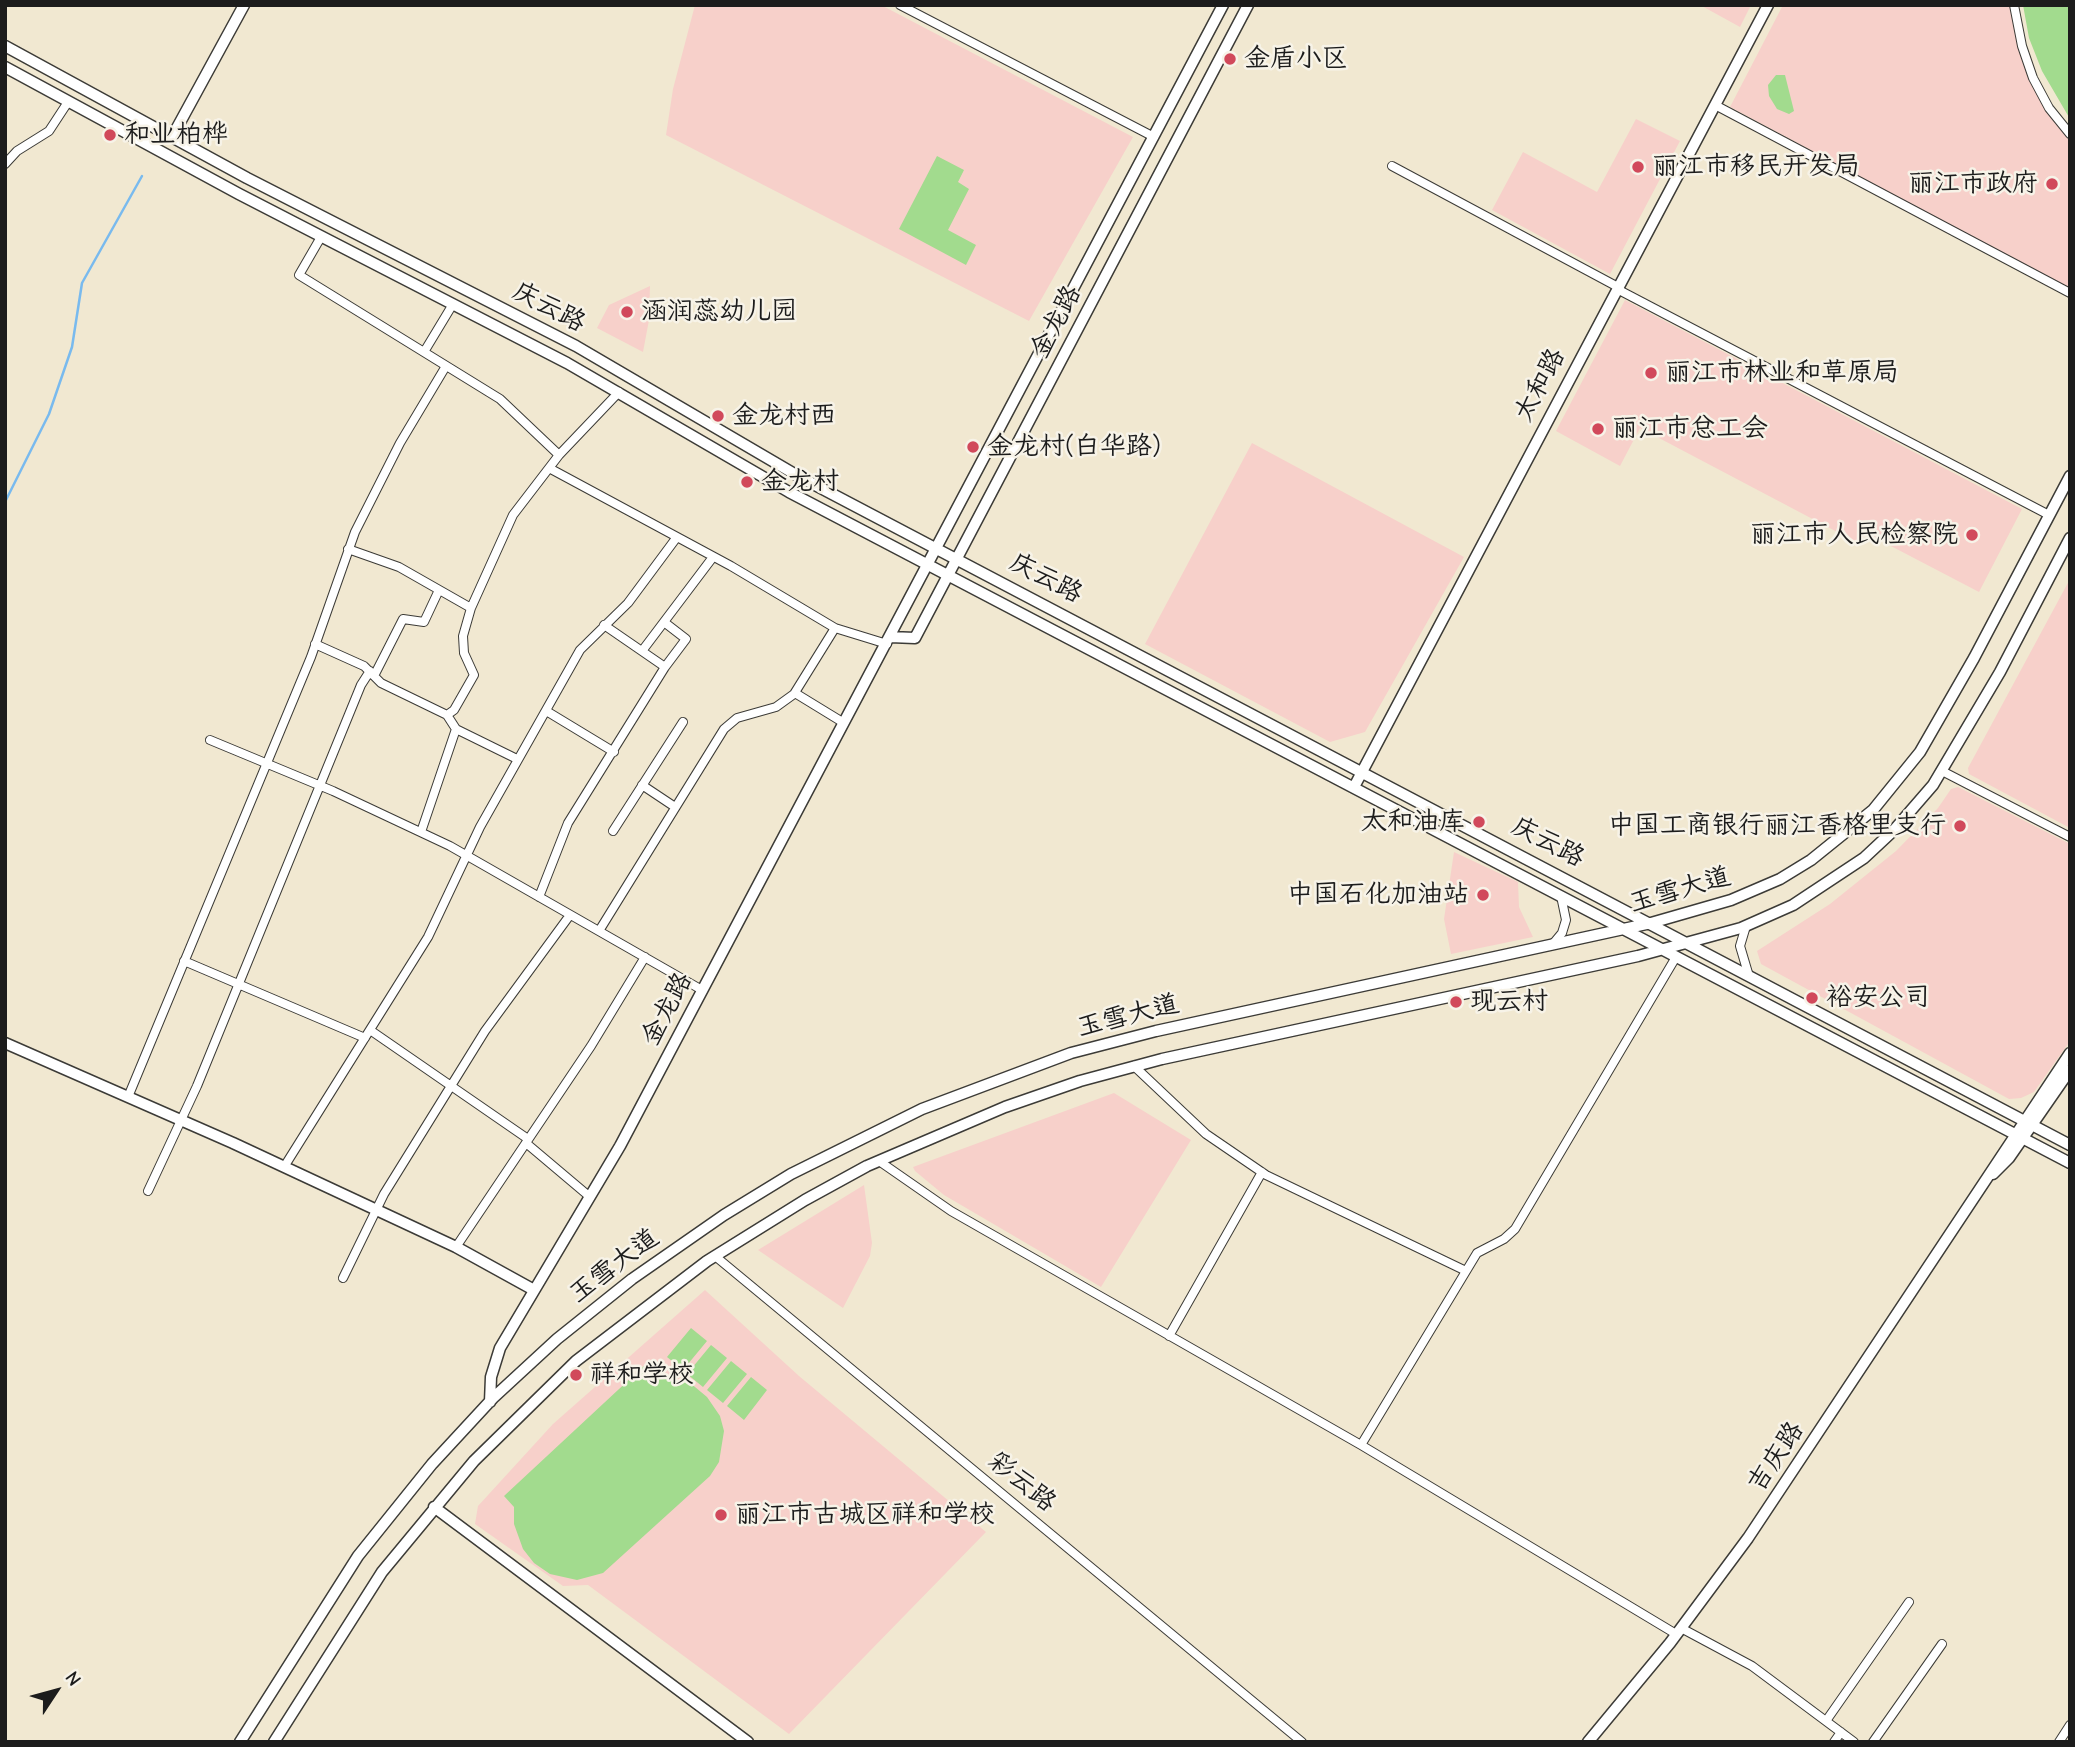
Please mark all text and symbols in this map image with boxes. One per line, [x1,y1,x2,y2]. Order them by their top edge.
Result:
place label: 金盾小区 [1244,43,1348,75]
marker: 金盾小区 [1222,51,1238,67]
place label: 和业柏桦 [124,119,228,151]
marker: 和业柏桦 [102,127,118,143]
place label: 丽江市移民开发局 [1652,151,1860,183]
marker: 丽江市移民开发局 [1630,159,1646,175]
place label: 丽江市政府 [1908,168,2038,200]
marker: 丽江市政府 [2044,176,2060,192]
street label: 庆云路 [507,275,591,339]
street label: 金龙路 [1024,280,1088,364]
place label: 涵润蕊幼儿园 [641,296,797,328]
marker: 涵润蕊幼儿园 [619,304,635,320]
street label: 太和路 [1508,343,1572,427]
place label: 丽江市林业和草原局 [1665,357,1899,389]
marker: 丽江市林业和草原局 [1643,365,1659,381]
place label: 金龙村西 [732,400,836,432]
marker: 金龙村西 [710,408,726,424]
place label: 丽江市总工会 [1612,413,1768,445]
marker: 丽江市总工会 [1590,421,1606,437]
place label: 金龙村(白华路) [987,431,1161,463]
marker: 金龙村(白华路) [965,439,981,455]
place label: 金龙村 [761,466,839,498]
marker: 金龙村 [739,474,755,490]
place label: 丽江市人民检察院 [1750,519,1958,551]
marker: 丽江市人民检察院 [1964,527,1980,543]
street label: 庆云路 [1004,546,1088,610]
place label: 太和油库 [1361,806,1465,838]
street label: 庆云路 [1506,810,1590,874]
place label: 中国工商银行丽江香格里支行 [1608,810,1946,842]
marker: 太和油库 [1471,814,1487,830]
marker: 中国工商银行丽江香格里支行 [1952,818,1968,834]
street label: 玉雪大道 [1626,861,1734,919]
place label: 中国石化加油站 [1287,879,1469,911]
marker: 中国石化加油站 [1475,887,1491,903]
street label: 金龙路 [635,967,699,1051]
place label: 裕安公司 [1826,982,1930,1014]
place label: 现云村 [1470,986,1548,1018]
street label: 玉雪大道 [1074,988,1182,1044]
marker: 裕安公司 [1804,990,1820,1006]
marker: 现云村 [1448,994,1464,1010]
street label: 玉雪大道 [563,1222,665,1310]
place label: 祥和学校 [590,1359,694,1391]
marker: 祥和学校 [568,1367,584,1383]
street label: 吉庆路 [1741,1416,1811,1498]
street label: 彩云路 [982,1445,1062,1519]
place label: 丽江市古城区祥和学校 [735,1499,995,1531]
marker: 丽江市古城区祥和学校 [713,1507,729,1523]
north arrow [21,1656,91,1726]
text: N [60,1667,86,1690]

